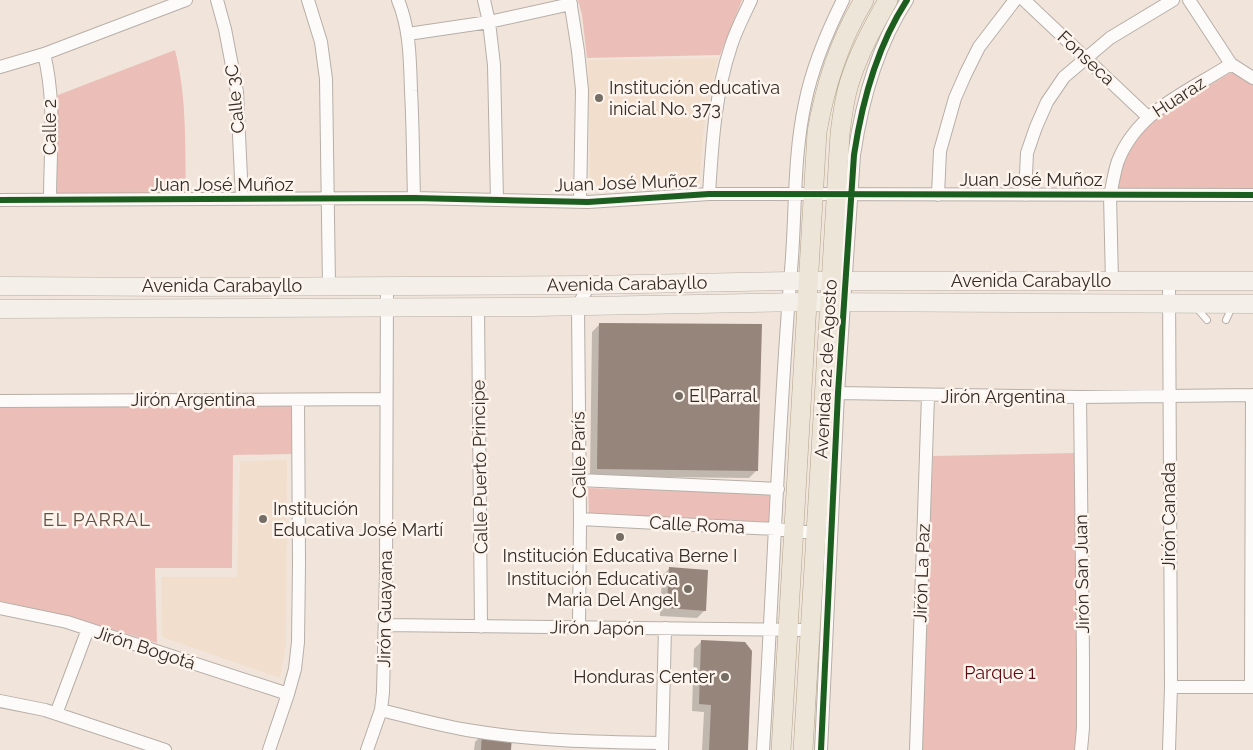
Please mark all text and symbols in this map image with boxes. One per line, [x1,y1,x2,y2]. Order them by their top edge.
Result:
street label: Fonseca [1054,26,1119,89]
street label: Calle 3C [220,64,249,134]
street label: Huaraz [1148,72,1209,121]
place label: Institución educativa inicial No. 373 [609,77,780,119]
marker: Institución educativa inicial No. 373 [593,92,605,104]
street label: Calle 2 [39,99,60,155]
street label: Juan José Muñoz [959,169,1103,190]
street label: Juan José Muñoz [554,170,698,195]
street label: Juan José Muñoz [150,174,294,195]
street label: Avenida Carabayllo [951,270,1112,291]
street label: Avenida Carabayllo [547,272,708,295]
street label: Avenida Carabayllo [142,275,303,296]
street label: Avenida 22 de Agosto [810,278,841,459]
street label: Calle Puerto Principe [467,379,492,554]
place label: El Parral [689,385,757,406]
street label: Jirón Argentina [941,386,1065,407]
street label: Jirón Argentina [131,389,255,410]
marker: El Parral [673,390,685,402]
street label: Calle París [567,411,590,499]
street label: Jirón Canada [1158,462,1179,570]
place label: Institución Educativa José Martí [273,498,443,540]
district label: EL PARRAL [43,508,151,530]
street label: Calle Roma [649,512,745,537]
marker: Institución Educativa José Martí [257,513,269,525]
street label: Jirón San Juan [1070,514,1093,634]
street label: Jirón La Paz [909,523,934,623]
marker: Institución Educativa Berne I [614,531,626,543]
place label: Institución Educativa Berne I [503,545,737,566]
street label: Jirón Guayana [373,550,396,668]
place label: Institución Educativa Maria Del Angel [507,568,678,610]
marker: Institución Educativa Maria Del Angel [682,583,694,595]
street label: Jirón Japón [550,616,644,639]
street label: Jirón Bogotá [92,621,198,674]
park label: Parque 1 [964,662,1036,683]
place label: Honduras Center [573,666,716,687]
marker: Honduras Center [719,671,731,683]

